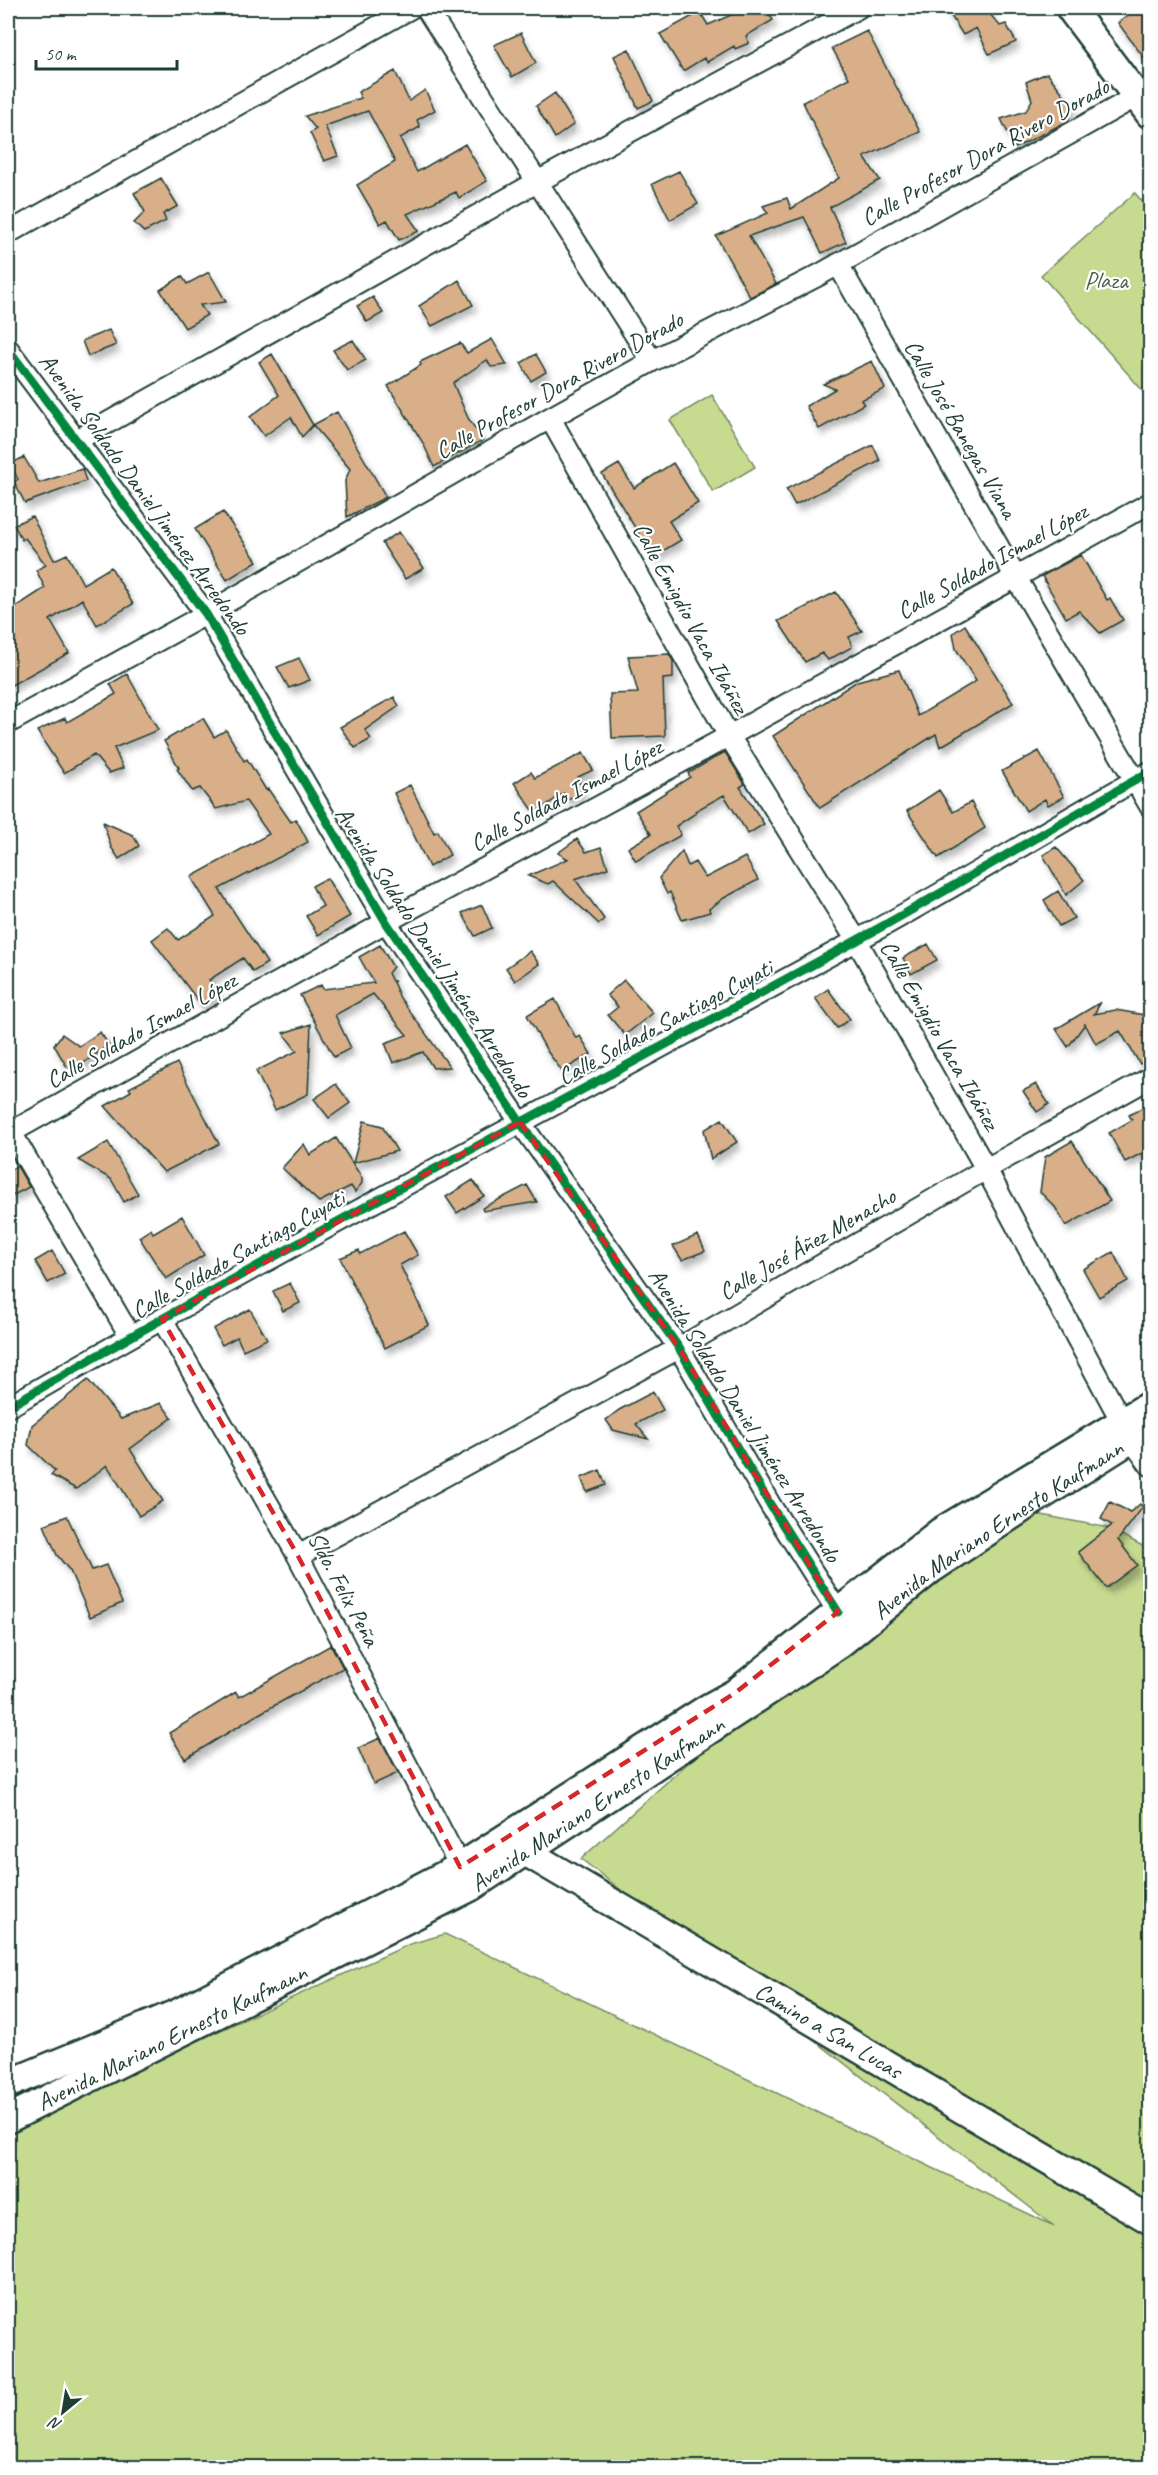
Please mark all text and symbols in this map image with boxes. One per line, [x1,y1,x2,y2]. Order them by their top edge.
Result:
scale bar [36,33,177,71]
text: 50 m [45,43,78,65]
street label: Calle Profesor Dora Rivero Dorado [856,71,1115,233]
park label: Plaza [1084,265,1129,295]
street label: Calle Profesor Dora Rivero Dorado [430,304,689,466]
street label: Calle José Banegas Viana [898,334,1025,526]
street label: Avenida Soldado Daniel Jiménez Arredondo [33,347,258,642]
street label: Calle Soldado Ismael López [891,495,1095,626]
street label: Calle Emigdio Vaca Ibáñez [626,517,757,721]
street label: Calle Soldado Ismael López [465,731,669,858]
street label: Avenida Soldado Daniel Jiménez Arredondo [329,801,540,1104]
street label: Calle Emigdio Vaca Ibáñez [874,935,1008,1137]
street label: Calle Soldado Santiago Cuyati [553,951,781,1091]
street label: Calle Soldado Ismael López [40,964,244,1095]
street label: Calle José Áñez Menacho [713,1180,902,1307]
street label: Calle Soldado Santiago Cuyati [126,1181,353,1325]
street label: Avenida Soldado Daniel Jiménez Arredondo [642,1262,849,1569]
street label: Avenida Mariano Ernesto Kaufmann [866,1432,1130,1626]
street label: Sldo. Felix Peña [301,1526,387,1653]
street label: Avenida Mariano Ernesto Kaufmann [465,1709,731,1898]
street label: Avenida Mariano Ernesto Kaufmann [32,1956,313,2117]
street label: Camino a San Lucas [750,1975,909,2086]
north arrow [33,2382,93,2442]
text: N [44,2411,65,2435]

